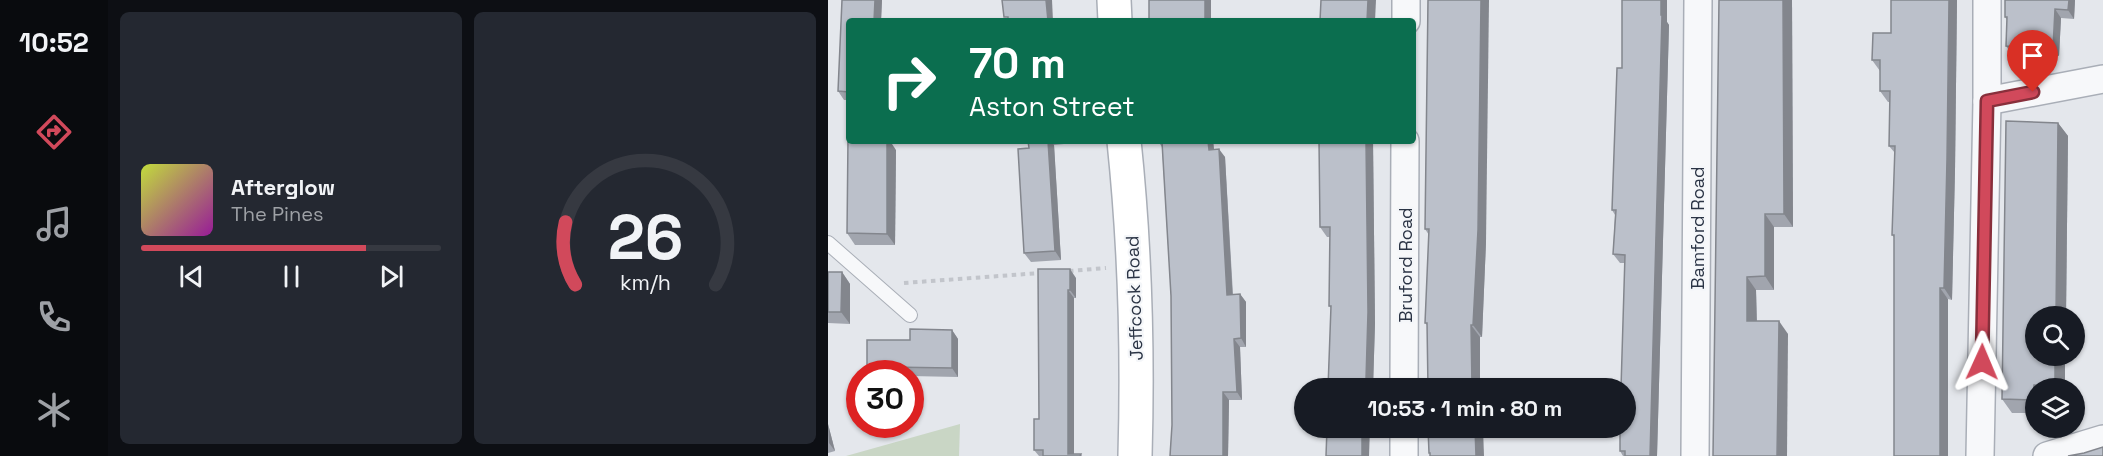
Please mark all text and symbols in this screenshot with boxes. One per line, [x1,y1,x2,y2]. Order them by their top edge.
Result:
text: 10:52 [19,25,89,60]
pin [2007,30,2058,92]
text: 70 m [969,37,1066,90]
icon: arrive [2016,39,2049,72]
icon: right [870,42,948,120]
text: Aston Street [969,89,1135,124]
icon: directions [33,111,75,153]
street label: Bamford Road [1686,167,1709,290]
text: Afterglow [231,173,335,201]
text: 26 [607,198,683,277]
text: The Pines [231,201,324,227]
icon: music [33,203,75,245]
street label: Bruford Road [1394,207,1417,323]
street label: Jeffcock Road [1120,235,1148,361]
icon: previous [175,260,208,293]
icon: pause [275,260,308,293]
icon: next [375,260,408,293]
text: km/h [619,269,671,296]
icon: phone [33,296,75,338]
map controls [2025,306,2085,438]
button: search [2025,306,2085,366]
position arrow [1950,330,2014,394]
speed limit sign: 30 [846,360,924,438]
button: layers [2025,378,2085,438]
icon: climate [33,389,75,431]
text: 10:53 · 1 min · 80 m [1368,394,1562,422]

